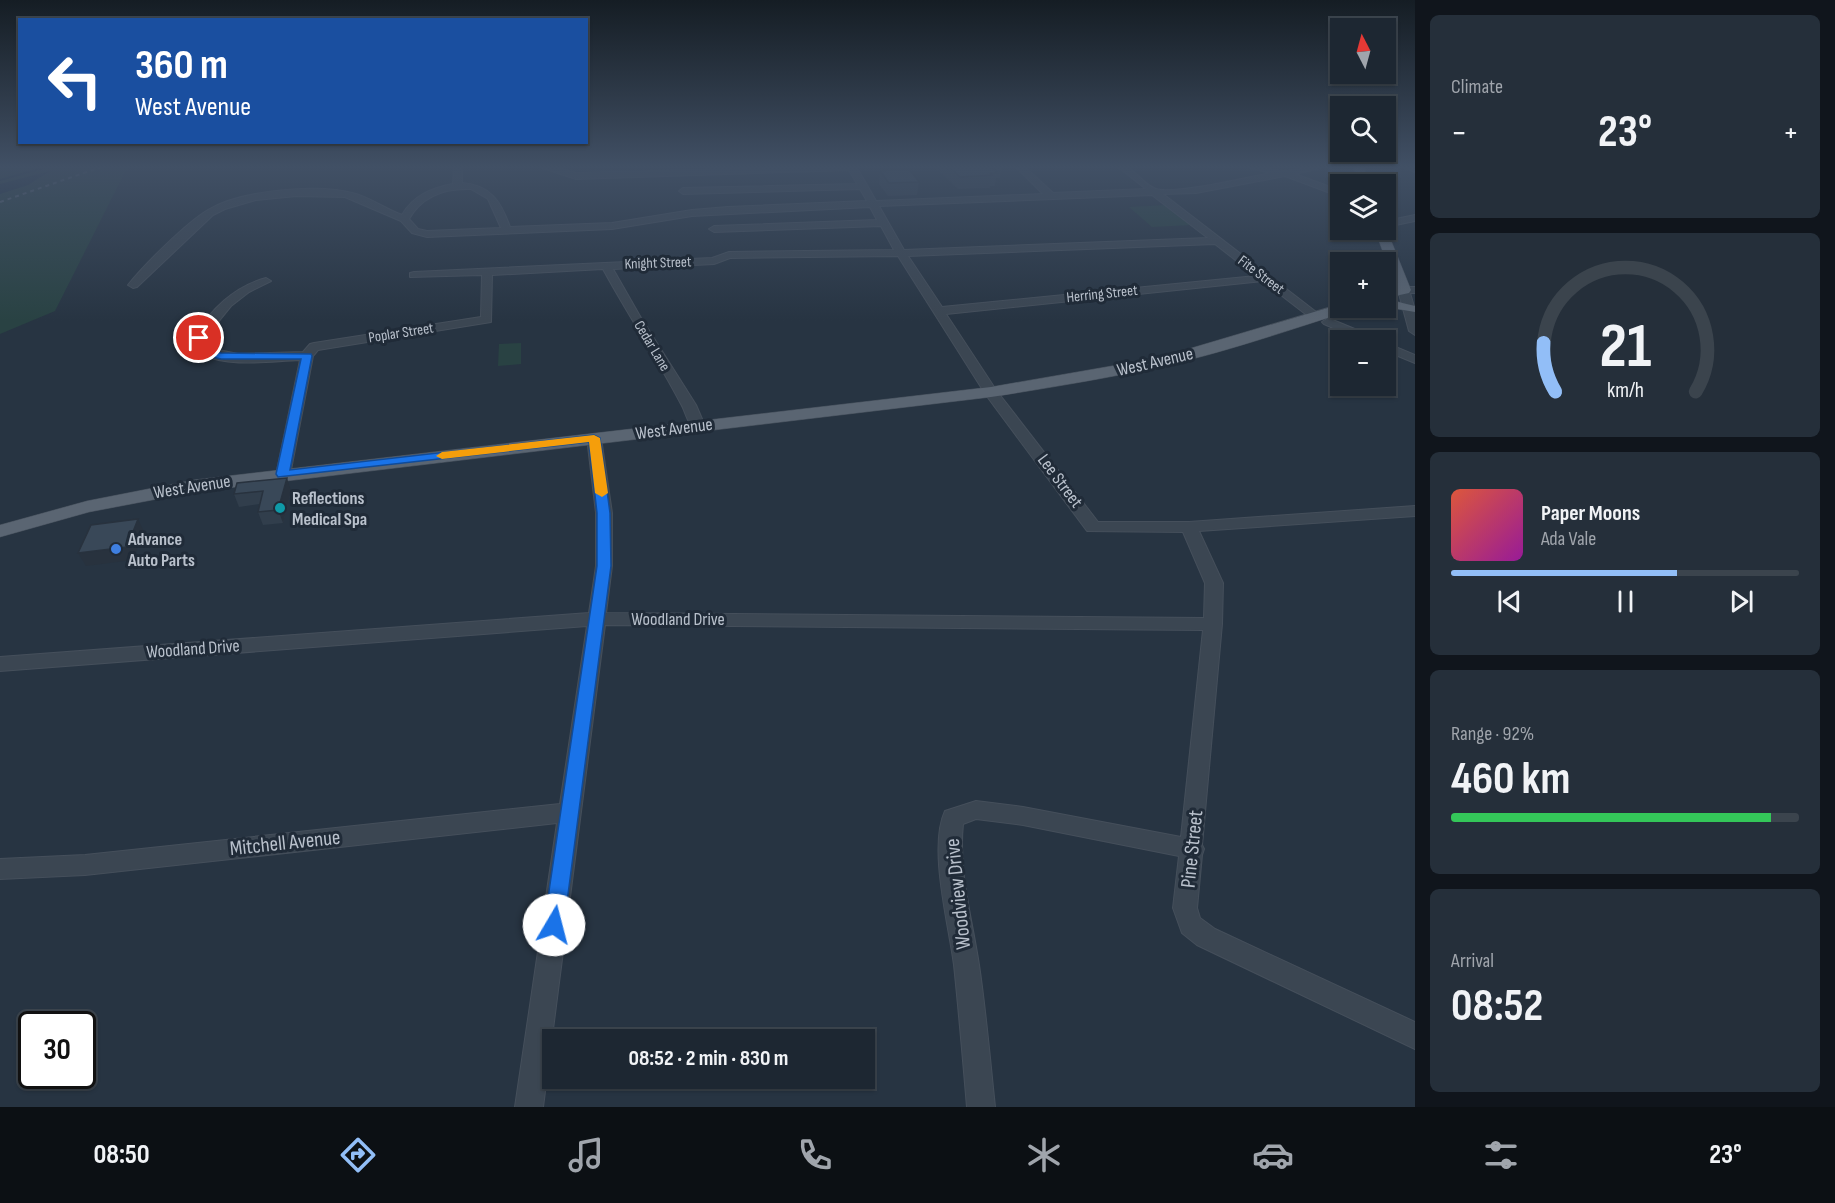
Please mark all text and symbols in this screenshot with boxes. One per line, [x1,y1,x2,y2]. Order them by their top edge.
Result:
north arrow [1330,18,1396,84]
map controls [1330,18,1396,396]
text: 360 m [135,40,228,91]
icon: left [36,42,114,120]
text: Climate [1451,75,1503,99]
text: West Avenue [135,91,251,123]
button: search [1330,96,1396,162]
text: 23° [1598,105,1652,160]
text: − [1451,113,1467,153]
text: + [1783,113,1799,153]
button: layers [1330,174,1396,240]
street label: Fite Street [1234,251,1288,299]
street label: Knight Street [624,252,692,274]
button: + [1330,252,1396,318]
street label: Herring Street [1065,281,1139,307]
text: 21 [1599,310,1651,385]
pin [173,312,224,363]
street label: Cedar Lane [630,317,674,375]
street label: Poplar Street [367,318,435,348]
icon: arrive [182,321,215,354]
button: − [1330,330,1396,396]
street label: West Avenue [1115,343,1195,381]
text: km/h [1606,379,1644,404]
street label: West Avenue [634,414,714,444]
street label: Lee Street [1033,450,1087,512]
street label: West Avenue [152,471,232,503]
place label: Reflections Medical Spa [292,488,367,530]
text: Paper Moons [1541,500,1640,527]
marker: Reflections Medical Spa [273,501,287,515]
text: Ada Vale [1541,527,1596,551]
place label: Advance Auto Parts [127,529,195,571]
marker: Advance Auto Parts [109,542,123,556]
icon: previous [1493,585,1526,618]
icon: pause [1609,585,1642,618]
icon: next [1725,585,1758,618]
street label: Woodland Drive [631,609,725,630]
street label: Woodland Drive [146,635,240,663]
text: Range · 92% [1451,722,1534,746]
text: 460 km [1451,752,1570,807]
street label: Pine Street [1175,809,1209,889]
street label: Mitchell Avenue [229,825,341,861]
street label: Woodview Drive [940,837,976,951]
position arrow [522,893,586,957]
text: Arrival [1451,949,1494,973]
text: 08:52 [1451,979,1543,1034]
speed limit sign: 30 [18,1011,96,1089]
text: 08:52 · 2 min · 830 m [629,1045,788,1072]
icon: directions [337,1134,379,1176]
icon: music [565,1134,607,1176]
icon: phone [794,1134,836,1176]
icon: climate [1023,1134,1065,1176]
icon: car [1252,1134,1294,1176]
icon: filters [1480,1134,1522,1176]
text: 08:50 [93,1139,150,1171]
text: 23° [1709,1139,1742,1171]

